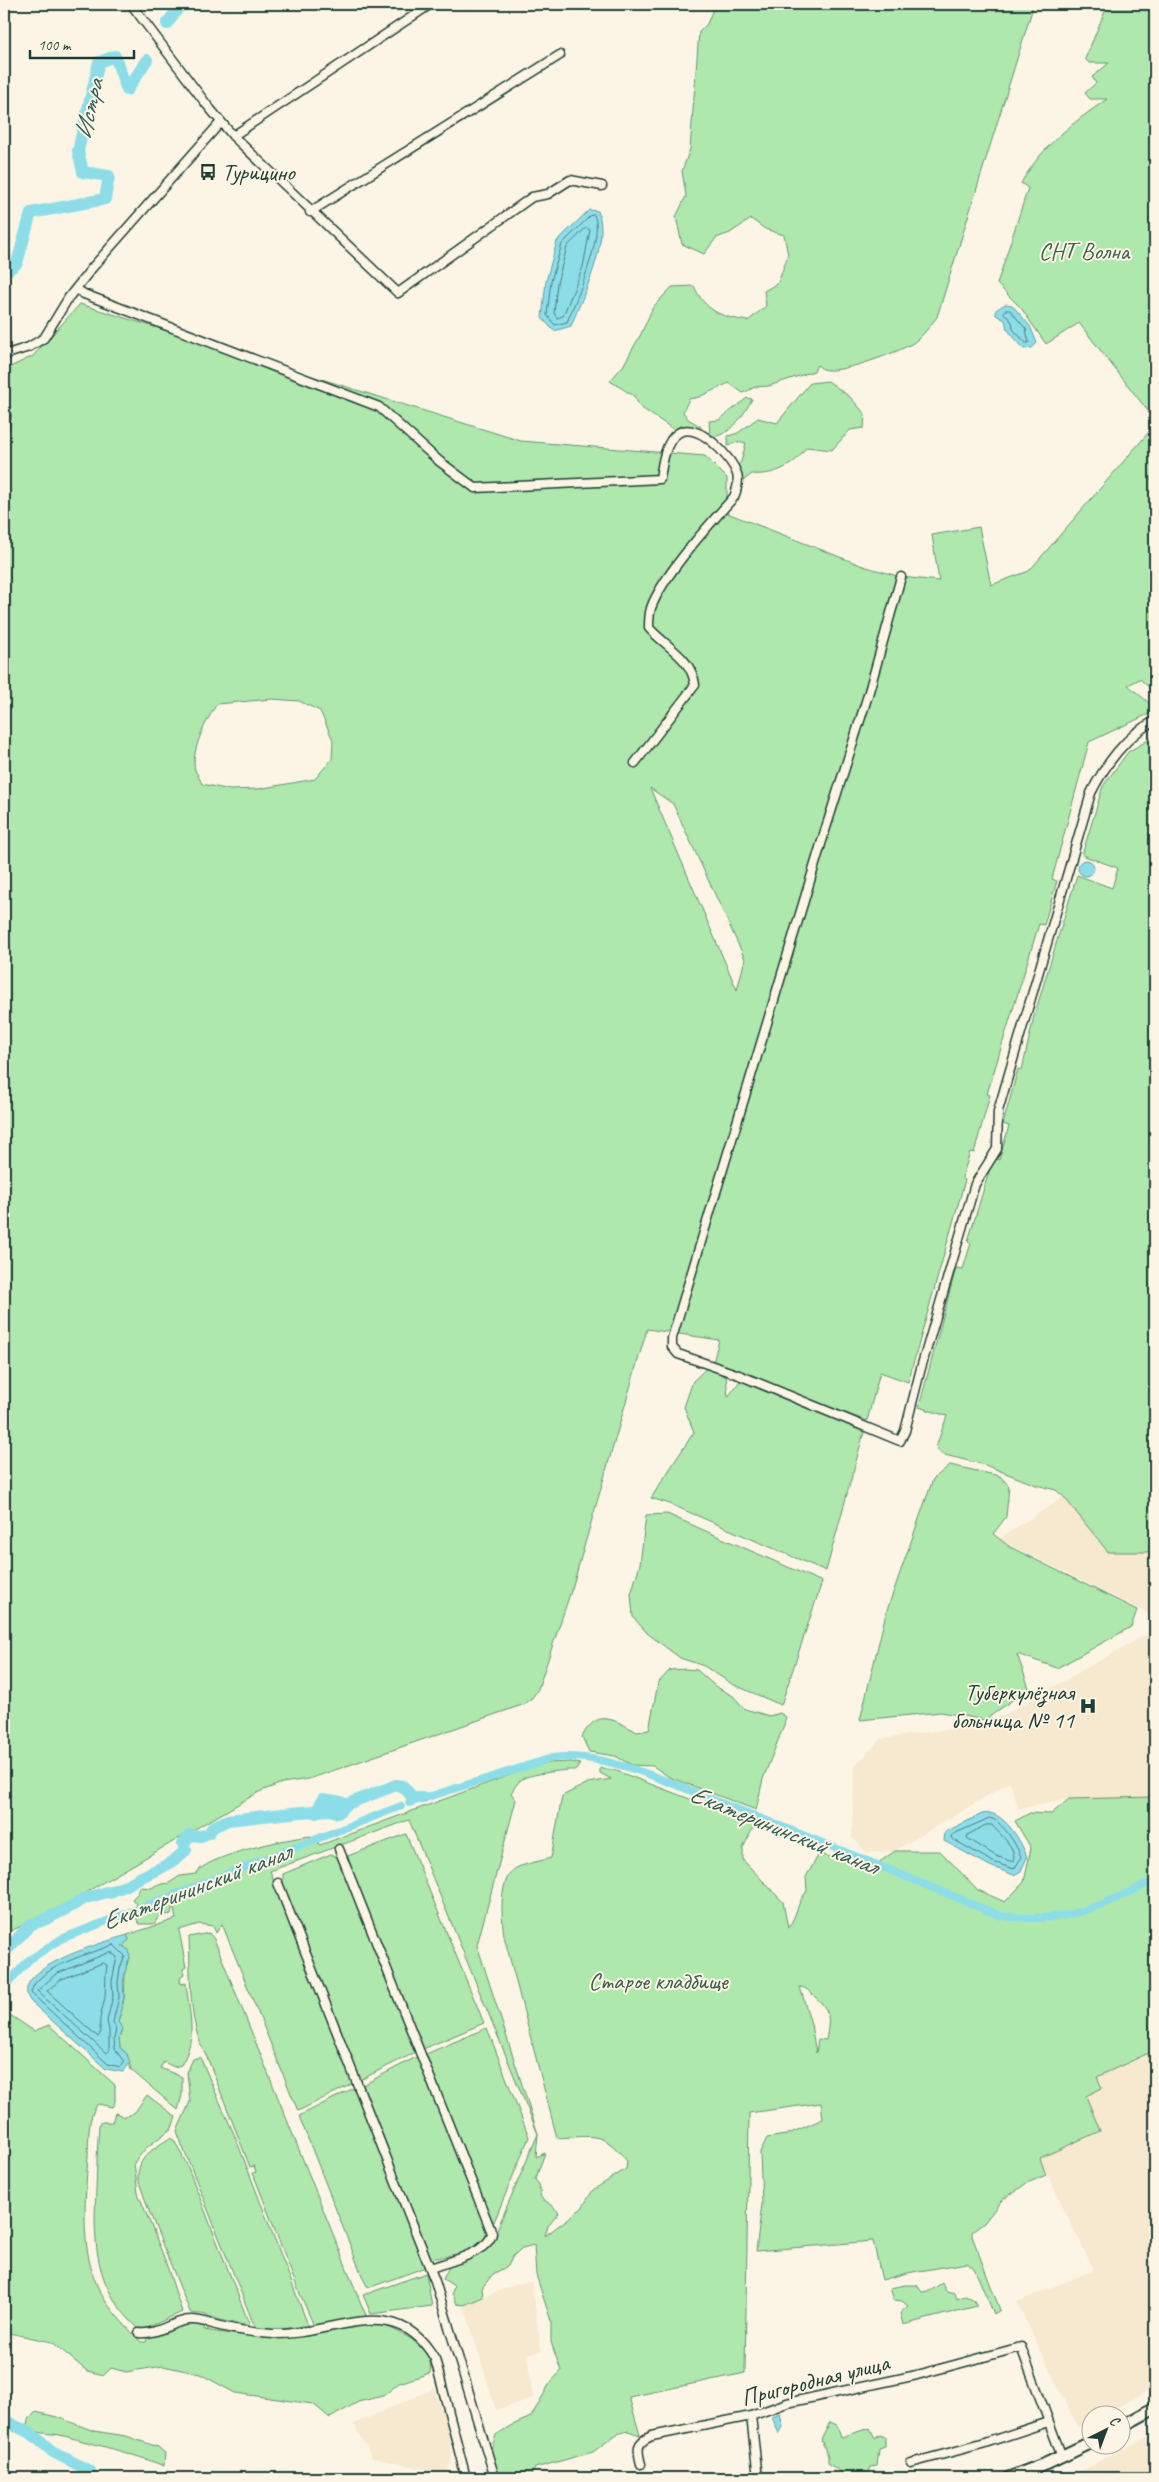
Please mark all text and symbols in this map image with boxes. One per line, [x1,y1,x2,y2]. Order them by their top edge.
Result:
scale bar [30,28,134,60]
text: 100 m [38,36,72,55]
water label: Истра [67,74,112,142]
place label: Турицино [222,157,296,187]
bus stop icon: Турицино [198,162,218,182]
park label: СНТ Волна [1039,236,1131,266]
place label: Туберкулёзная больница № 11 [952,1677,1076,1735]
hospital icon: Туберкулёзная больница № 11 [1078,1696,1098,1716]
water label: Екатерининский канал [685,1778,886,1884]
water label: Екатерининский канал [97,1835,299,1938]
park label: Старое кладбище [588,1966,730,1996]
street label: Пригородная улица [738,2347,893,2413]
north arrow [1082,2404,1132,2454]
text: С [1106,2412,1124,2431]

